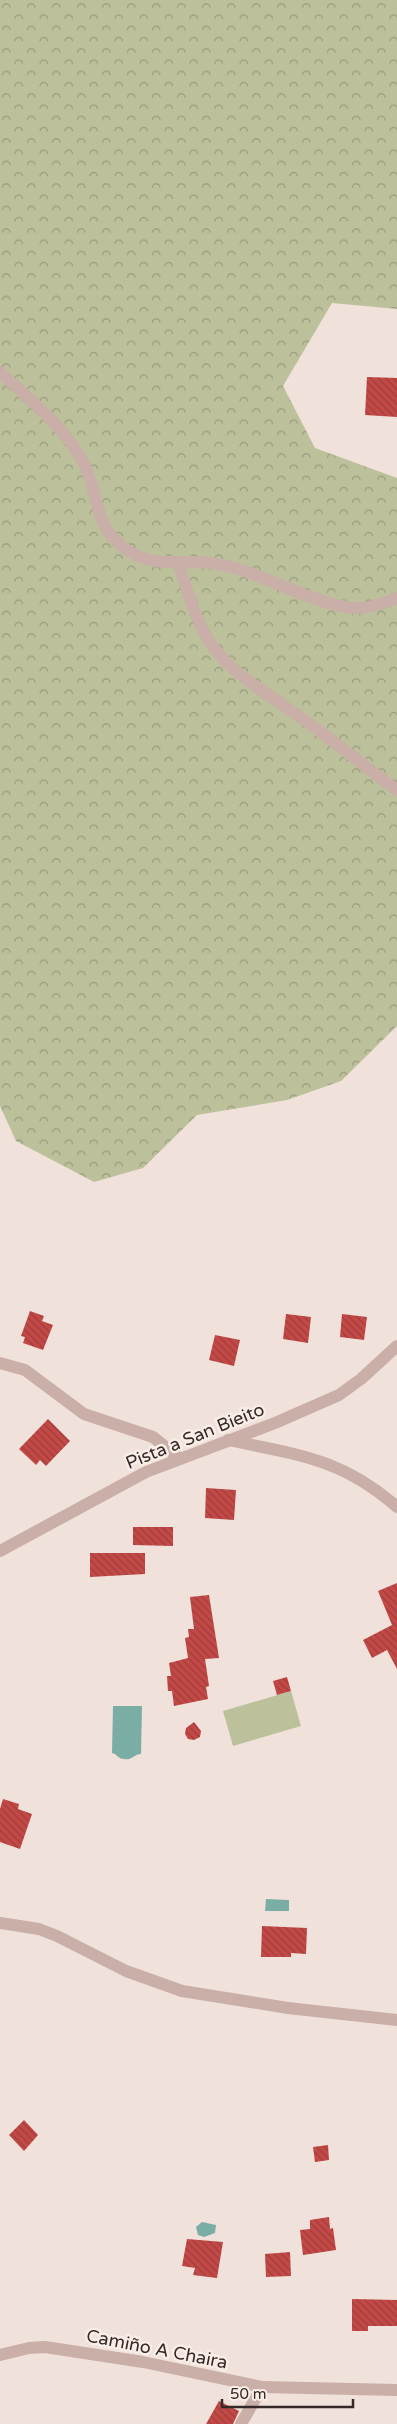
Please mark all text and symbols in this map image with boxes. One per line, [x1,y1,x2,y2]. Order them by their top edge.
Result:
street label: Pista a San Bieito [122,1398,268,1474]
street label: Camiño A Chaira [85,2325,229,2373]
scale bar [222,2376,353,2408]
text: 50 m [230,2385,267,2403]

